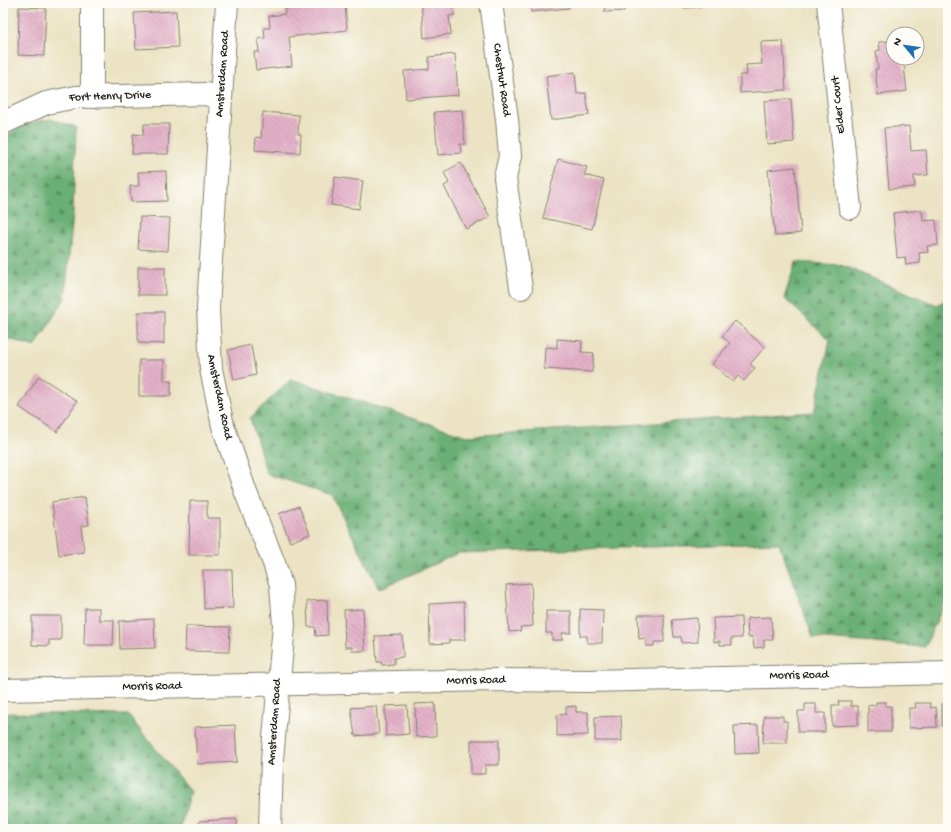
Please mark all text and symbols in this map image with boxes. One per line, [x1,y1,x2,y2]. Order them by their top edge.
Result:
north arrow [885,26,925,66]
street label: Amsterdam Road [213,29,233,118]
text: N [891,36,905,48]
street label: Chestnut Road [489,43,513,118]
street label: Elder Court [829,74,849,135]
street label: Fort Henry Drive [68,89,152,105]
street label: Amsterdam Road [203,353,235,442]
street label: Morris Road [769,668,830,684]
street label: Morris Road [446,673,507,689]
street label: Amsterdam Road [265,677,285,766]
street label: Morris Road [122,679,183,695]

